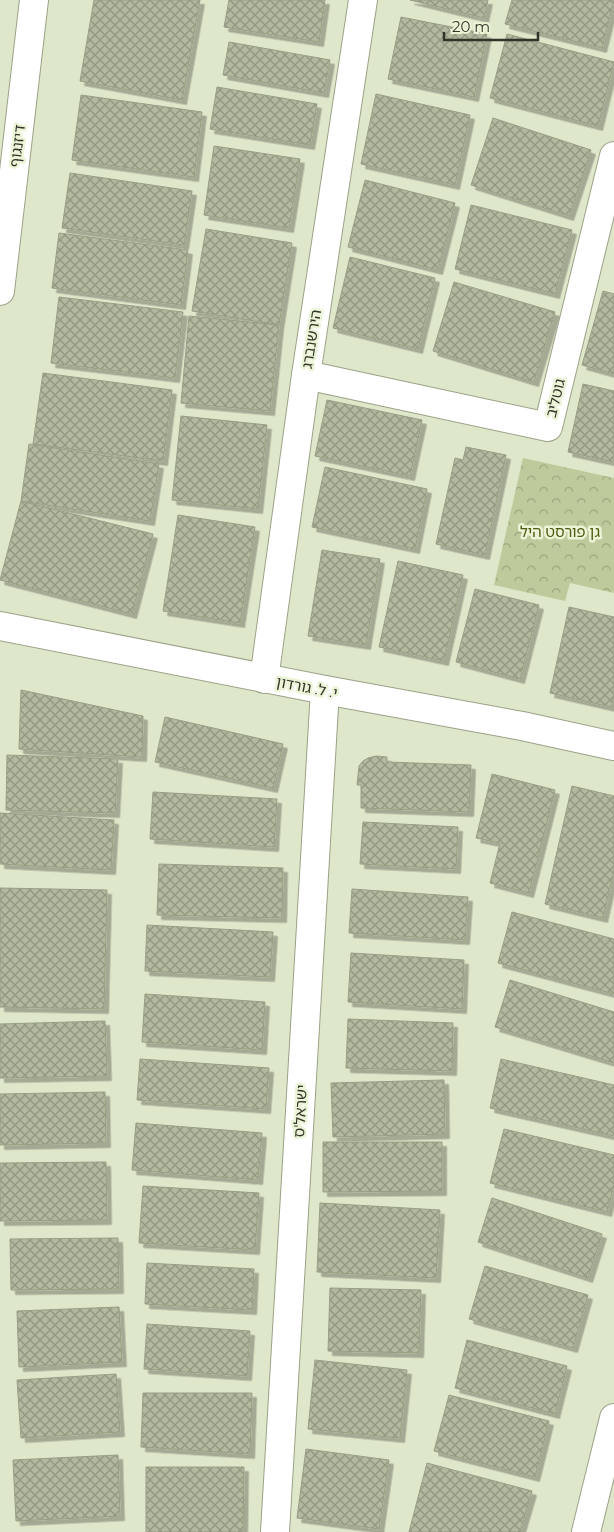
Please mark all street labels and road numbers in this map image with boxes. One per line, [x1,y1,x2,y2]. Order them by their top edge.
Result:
street label: דיזנגוף [5,124,29,168]
street label: הירשנברג [297,308,325,370]
street label: גוטליב [541,376,569,419]
street label: י. ל. גורדון [275,672,339,702]
street label: ישראל'ס [289,1084,311,1138]

